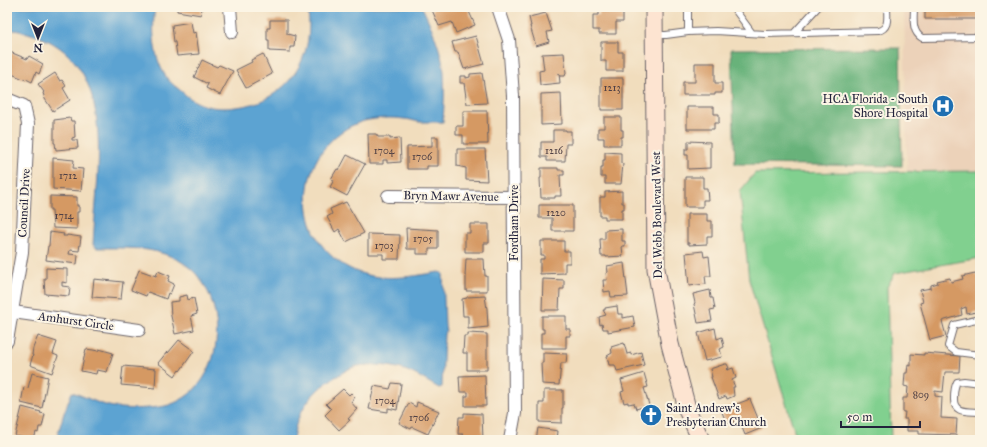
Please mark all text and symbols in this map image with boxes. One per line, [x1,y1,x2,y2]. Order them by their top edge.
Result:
north arrow [18,18,58,58]
text: N [33,41,43,54]
house number: 1213 [604,82,620,94]
place label: HCA Florida - South Shore Hospital [822,92,929,120]
hospital icon: HCA Florida - South Shore Hospital [930,93,956,119]
house number: 1704 [374,145,395,157]
house number: 1216 [545,145,564,157]
street label: Del Webb Boulevard West [649,150,665,279]
house number: 1706 [412,151,433,163]
street label: Council Drive [15,168,33,238]
house number: 1712 [59,170,77,182]
street label: Fordham Drive [507,185,521,261]
street label: Bryn Mawr Avenue [403,188,499,204]
house number: 1220 [546,207,566,219]
house number: 1714 [55,210,74,222]
house number: 1705 [413,233,433,245]
house number: 1703 [374,240,394,252]
street label: Amhurst Circle [36,309,115,333]
house number: 809 [913,389,929,401]
house number: 1704 [375,395,396,407]
place label: Saint Andrew's Presbyterian Church [666,401,767,429]
church icon: Saint Andrew's Presbyterian Church [638,402,664,428]
scale bar [841,403,920,429]
text: 50 m [847,410,872,424]
house number: 1706 [409,412,430,424]

